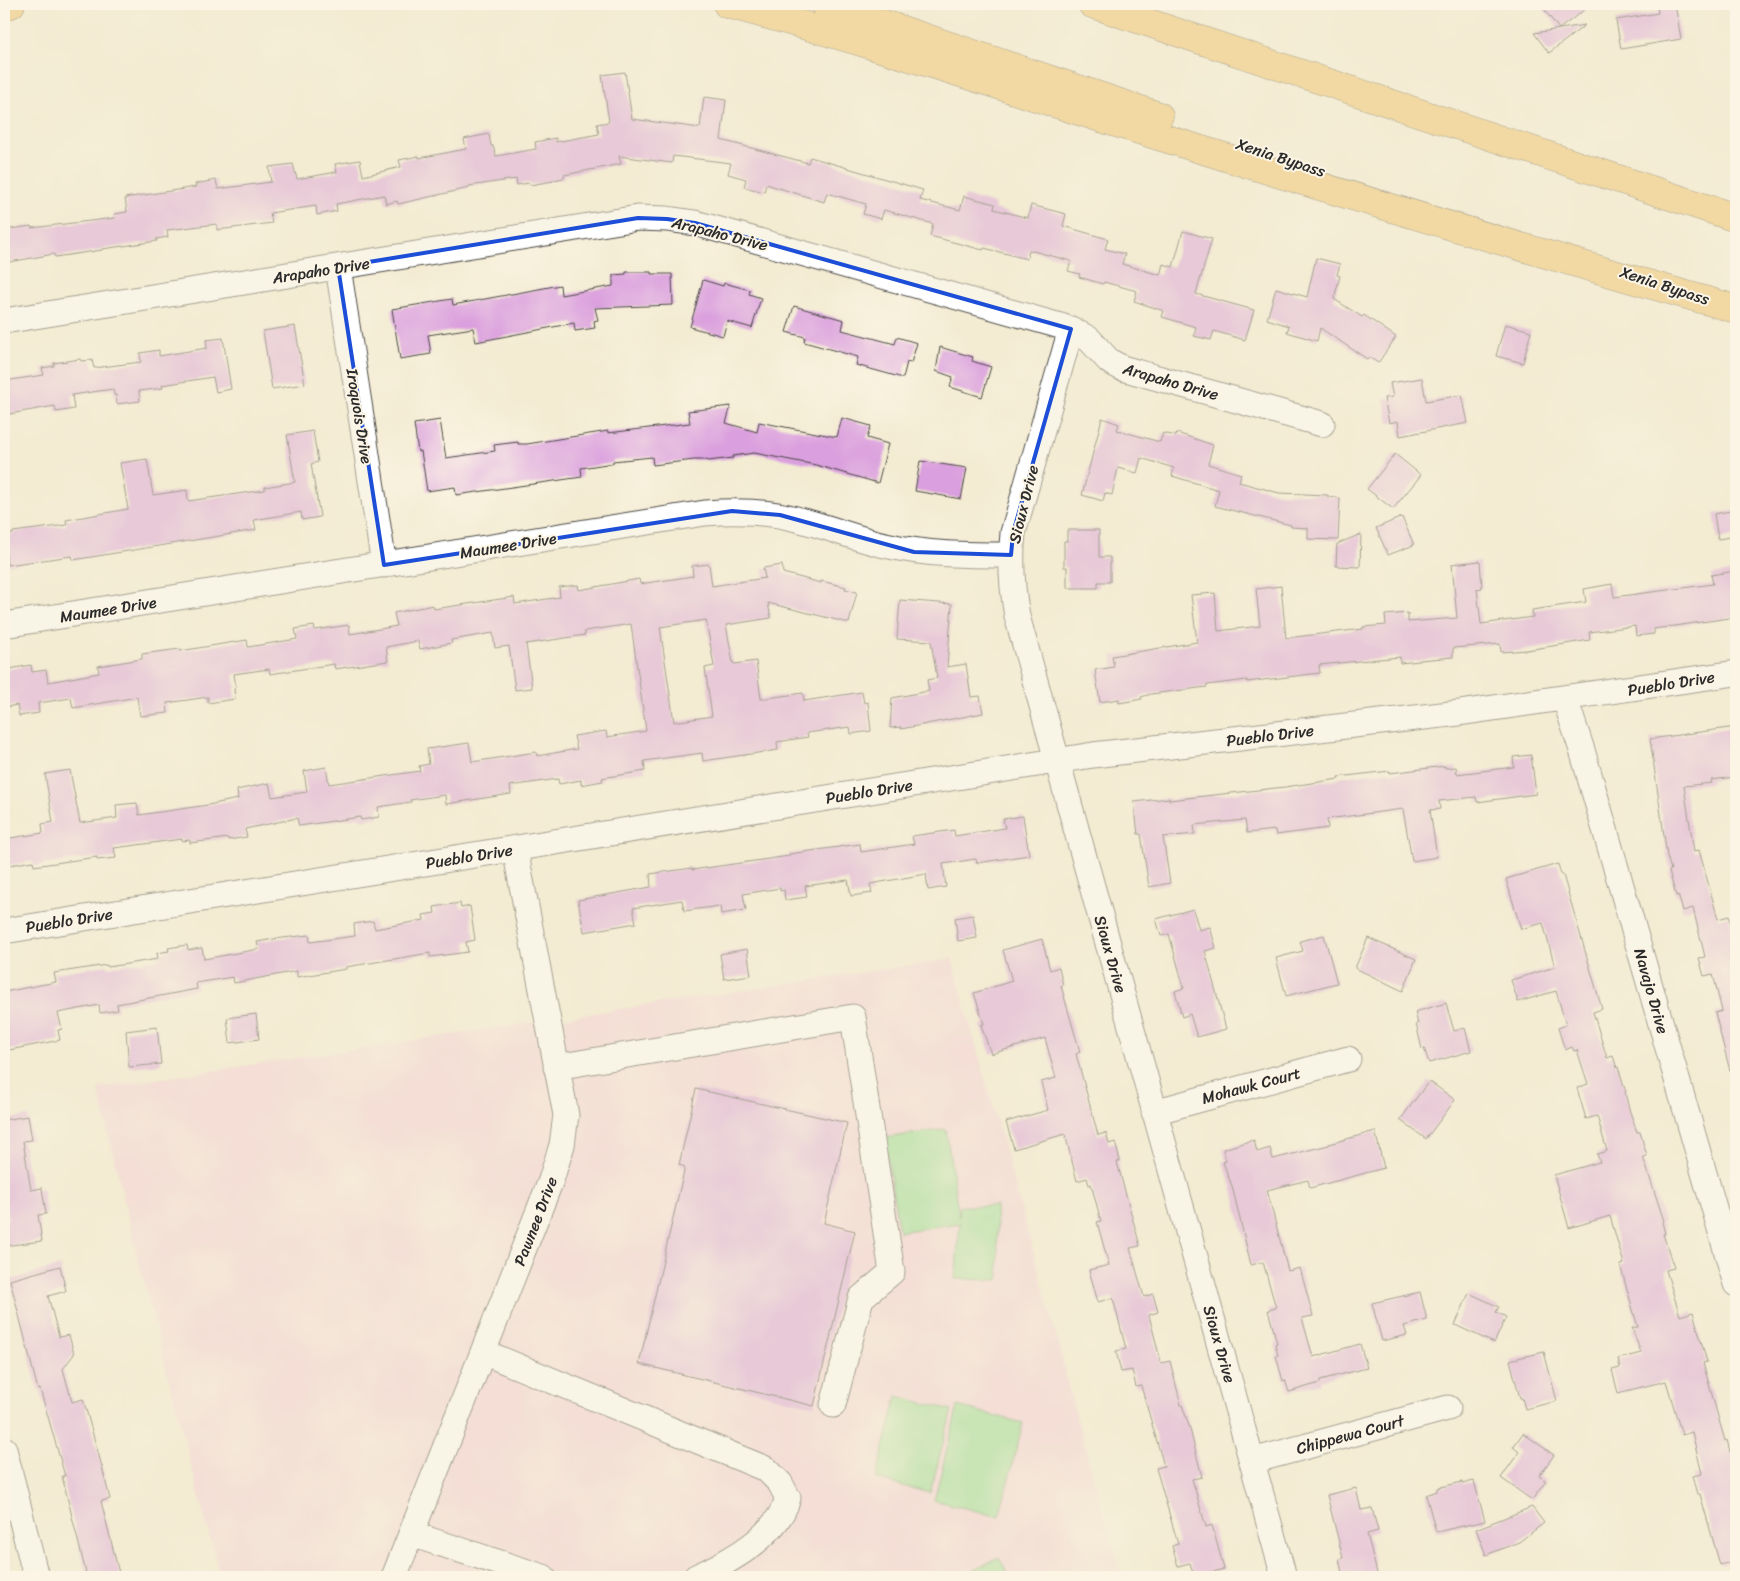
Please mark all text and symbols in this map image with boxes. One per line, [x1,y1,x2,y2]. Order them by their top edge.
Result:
street label: Xenia Bypass [1231,129,1330,186]
street label: Arapaho Drive [668,207,771,259]
street label: Arapaho Drive [269,248,372,293]
street label: Xenia Bypass [1615,257,1714,314]
street label: Arapaho Drive [1119,354,1222,409]
street label: Iroquois Drive [338,365,381,466]
street label: Sioux Drive [1000,462,1047,546]
street label: Maumee Drive [458,523,559,567]
street label: Maumee Drive [58,587,159,631]
street label: Pueblo Drive [1625,662,1717,705]
street label: Pueblo Drive [1225,716,1316,755]
street label: Pueblo Drive [823,770,915,813]
street label: Pueblo Drive [423,835,515,878]
street label: Pueblo Drive [23,899,115,942]
street label: Sioux Drive [1086,912,1135,996]
street label: Navajo Drive [1625,945,1678,1037]
street label: Mohawk Court [1198,1058,1304,1113]
street label: Pawnee Drive [505,1172,566,1270]
street label: Sioux Drive [1195,1302,1244,1386]
street label: Chippewa Court [1293,1406,1408,1463]

